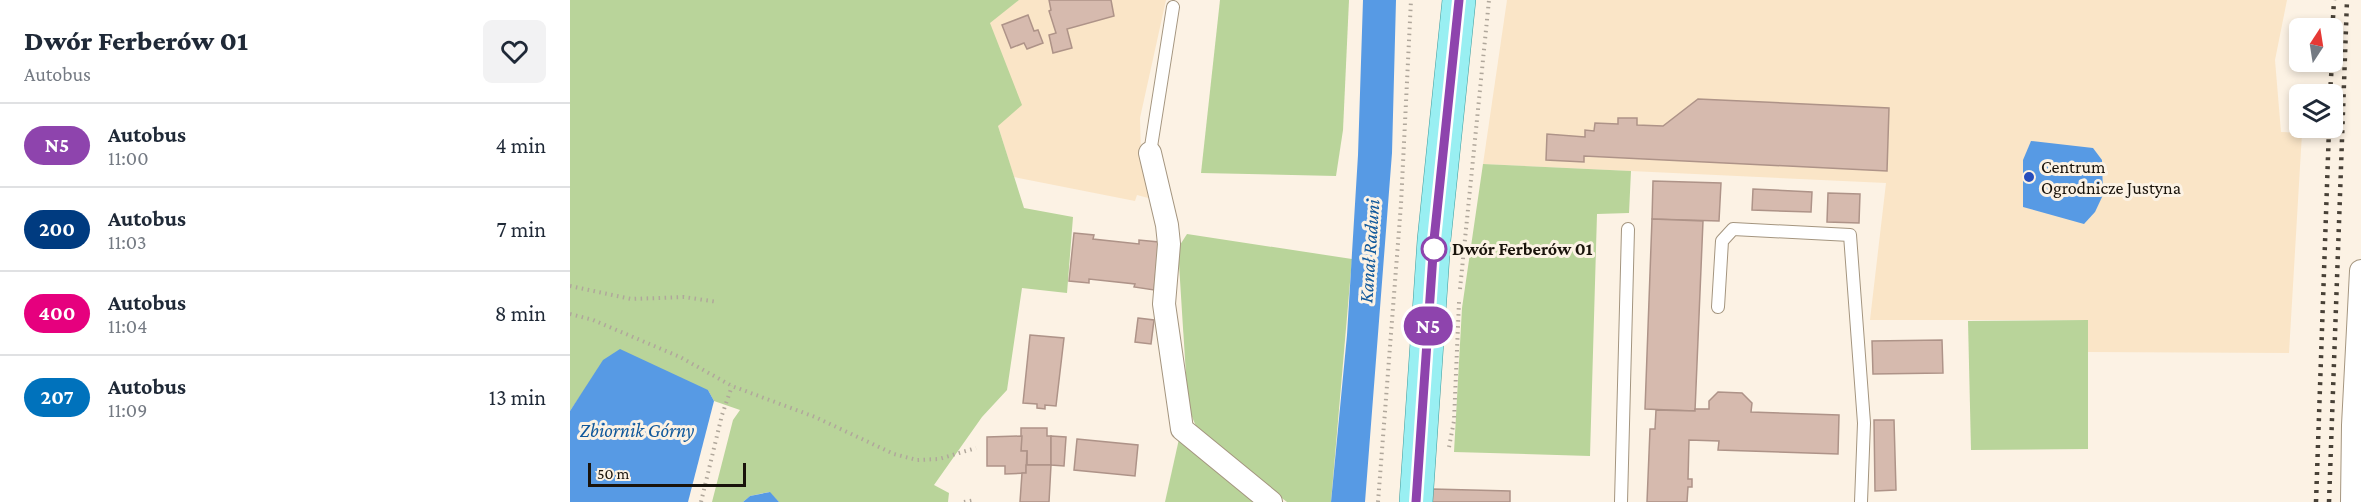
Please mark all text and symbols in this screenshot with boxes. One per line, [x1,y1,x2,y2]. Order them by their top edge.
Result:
north arrow [2289,18,2343,72]
map controls [2289,18,2343,138]
button: heart [483,20,546,83]
text: Dwór Ferberów 01 [24,25,248,56]
text: Autobus [24,63,91,85]
button: layers [2289,84,2343,138]
text: Autobus [108,122,186,147]
text: N5 [45,133,69,157]
text: 4 min [495,133,546,158]
text: 11:00 [108,147,148,169]
place label: Centrum Ogrodnicze Justyna [2041,157,2181,198]
marker: Centrum Ogrodnicze Justyna [2022,170,2036,184]
water label: Kanał Raduni [1354,198,1384,304]
text: Autobus [108,206,186,231]
text: 200 [39,217,75,241]
text: 7 min [496,217,546,242]
text: 11:03 [108,231,146,253]
marker: Dwór Ferberów 01 [1421,236,1447,262]
place label: Dwór Ferberów 01 [1452,239,1593,259]
text: Autobus [108,290,186,315]
text: 400 [39,301,75,325]
text: 8 min [495,301,546,326]
line badge: N5 [1401,306,1455,346]
text: N5 [1416,314,1440,338]
text: 11:04 [108,315,147,337]
text: Autobus [108,374,186,399]
text: 207 [40,385,74,409]
text: 13 min [489,385,546,410]
text: 11:09 [108,399,147,421]
water label: Zbiornik Górny [580,419,694,442]
scale bar [588,460,746,488]
text: 50 m [597,465,629,482]

